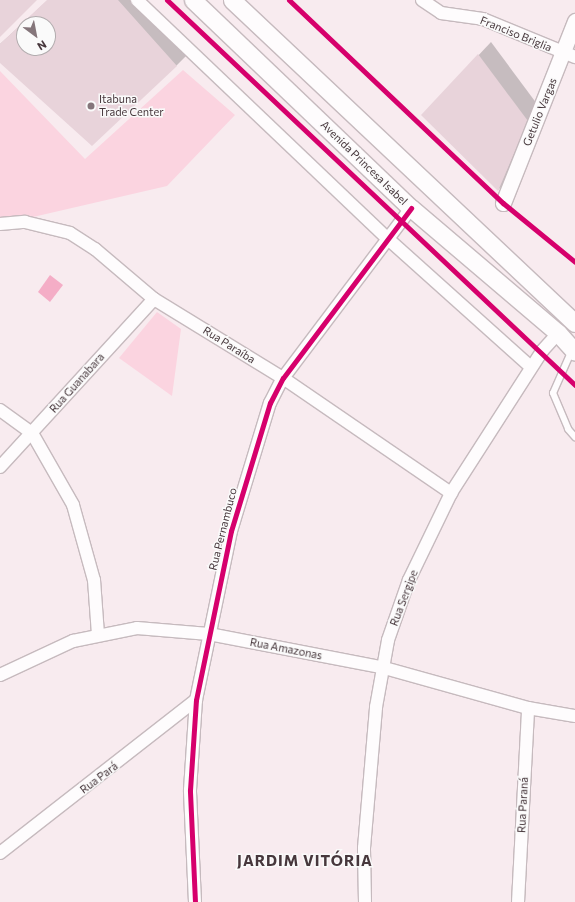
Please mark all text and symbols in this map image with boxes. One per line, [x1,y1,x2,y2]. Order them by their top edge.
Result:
street label: Franciso Briglia [478,14,554,54]
north arrow [16,16,56,56]
text: N [35,38,49,53]
street label: Getulio Vargas [520,76,560,148]
place label: Itabuna Trade Center [99,93,164,119]
marker: Itabuna Trade Center [86,101,96,111]
street label: Avenida Princesa Isabel [318,118,410,208]
street label: Rua Paraíba [200,324,258,366]
street label: Rua Guanabara [47,350,107,416]
street label: Rua Pernambuco [206,486,240,572]
street label: Rua Sergipe [387,568,421,628]
street label: Rua Amazonas [249,636,323,662]
street label: Rua Pará [77,760,121,796]
street label: Rua Paraná [515,777,531,833]
district label: JARDIM VITÓRIA [237,852,373,870]

